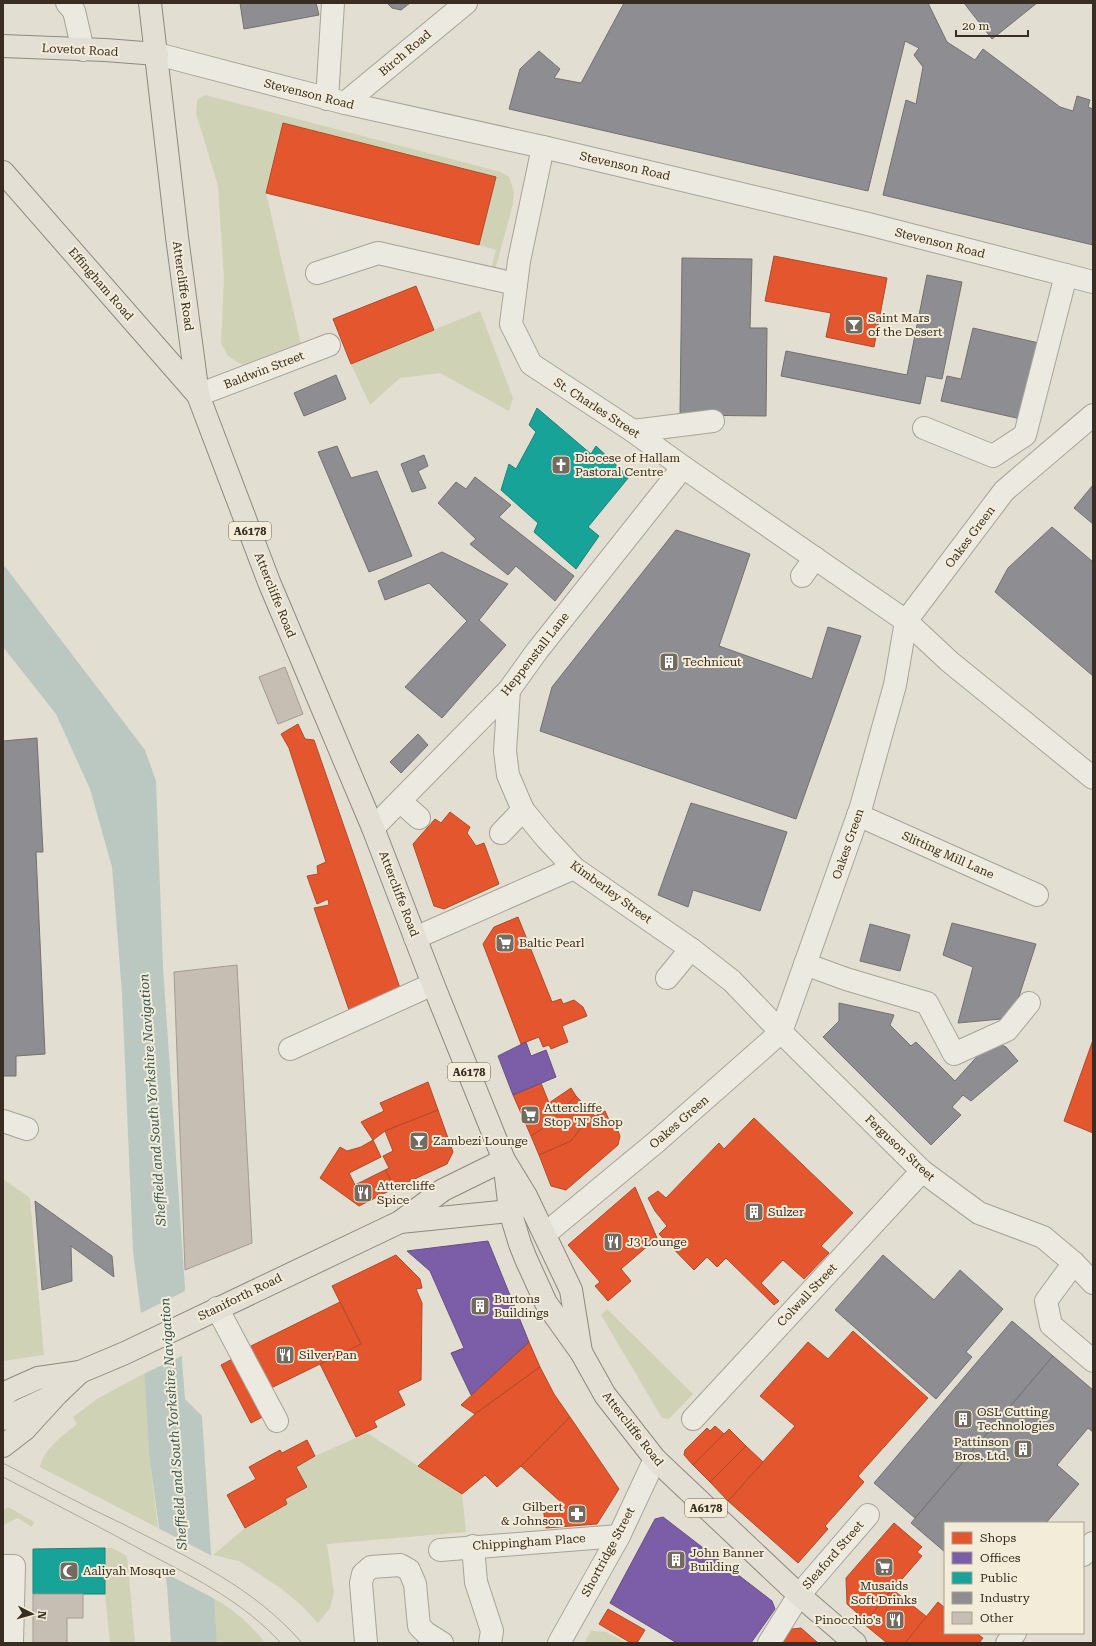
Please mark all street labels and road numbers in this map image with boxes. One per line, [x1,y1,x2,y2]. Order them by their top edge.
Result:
street label: Birch Road [376,27,434,79]
street label: Lovetot Road [41,41,119,59]
street label: Stevenson Road [262,76,356,112]
street label: Stevenson Road [578,149,672,183]
street label: Stevenson Road [893,225,987,261]
street label: Attercliffe Road [170,240,196,332]
street label: Effingham Road [66,245,137,324]
street label: Baldwin Street [222,348,307,392]
street label: St. Charles Street [551,375,643,441]
street label: Oakes Green [942,503,998,571]
road number: A6178 [229,522,271,540]
street label: Attercliffe Road [252,550,299,640]
street label: Heppenstall Lane [498,609,572,698]
street label: Oakes Green [829,807,867,881]
street label: Slitting Mill Lane [900,828,997,882]
street label: Attercliffe Road [376,849,422,939]
street label: Kimberley Street [568,858,655,927]
road number: A6178 [448,1063,490,1081]
street label: Oakes Green [647,1092,712,1151]
street label: Ferguson Street [862,1112,938,1184]
street label: Colwall Street [774,1260,840,1329]
street label: Staniforth Road [196,1270,285,1323]
street label: Attercliffe Road [600,1389,667,1469]
road number: A6178 [685,1499,727,1517]
street label: Shortridge Street [579,1504,638,1599]
street label: Sleaford Street [799,1518,867,1592]
street label: Chippingham Place [472,1531,587,1553]

